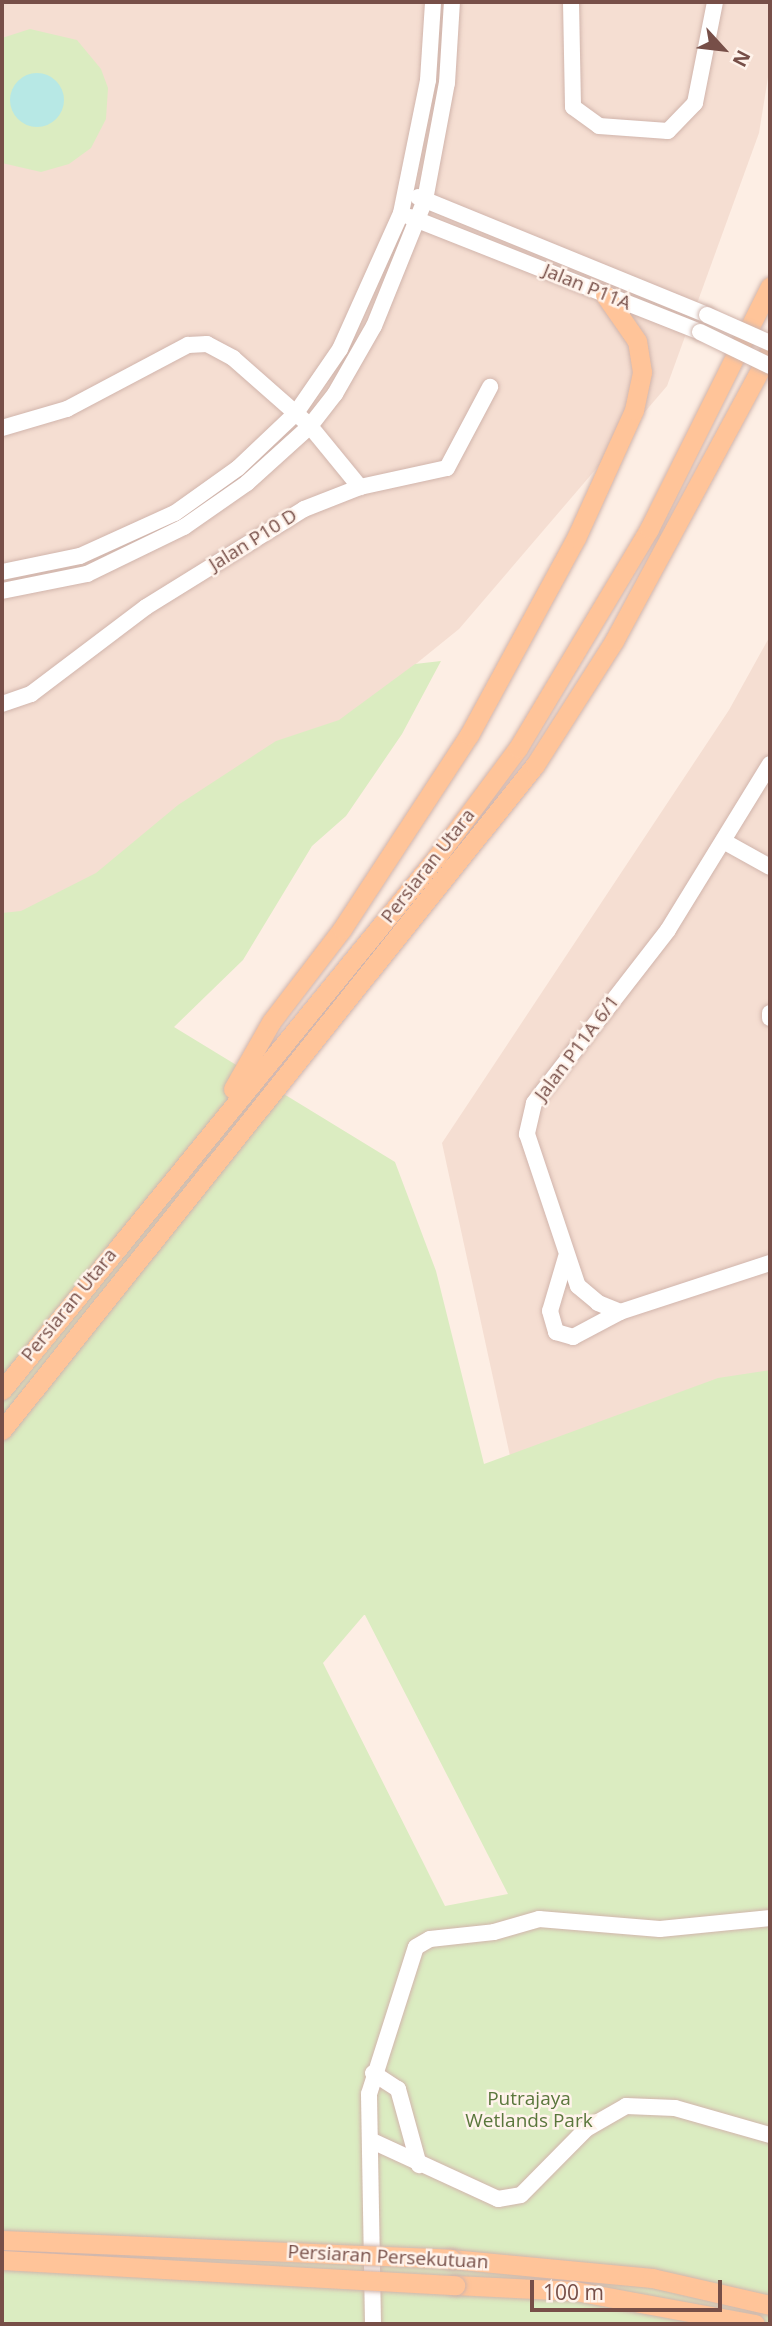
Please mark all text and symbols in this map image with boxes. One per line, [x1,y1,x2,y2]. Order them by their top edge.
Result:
north arrow [688,14,758,84]
text: N [727,46,757,71]
street label: Jalan P11A [540,259,634,315]
street label: Jalan P10 D [205,504,301,576]
street label: Persiaran Utara [376,804,480,928]
street label: Jalan P11A 6/1 [530,991,624,1105]
street label: Persiaran Utara [17,1244,121,1366]
park label: Putrajaya Wetlands Park [465,2088,593,2132]
street label: Persiaran Persekutuan [287,2240,489,2274]
scale bar [534,2266,726,2310]
text: 100 m [543,2278,604,2306]

